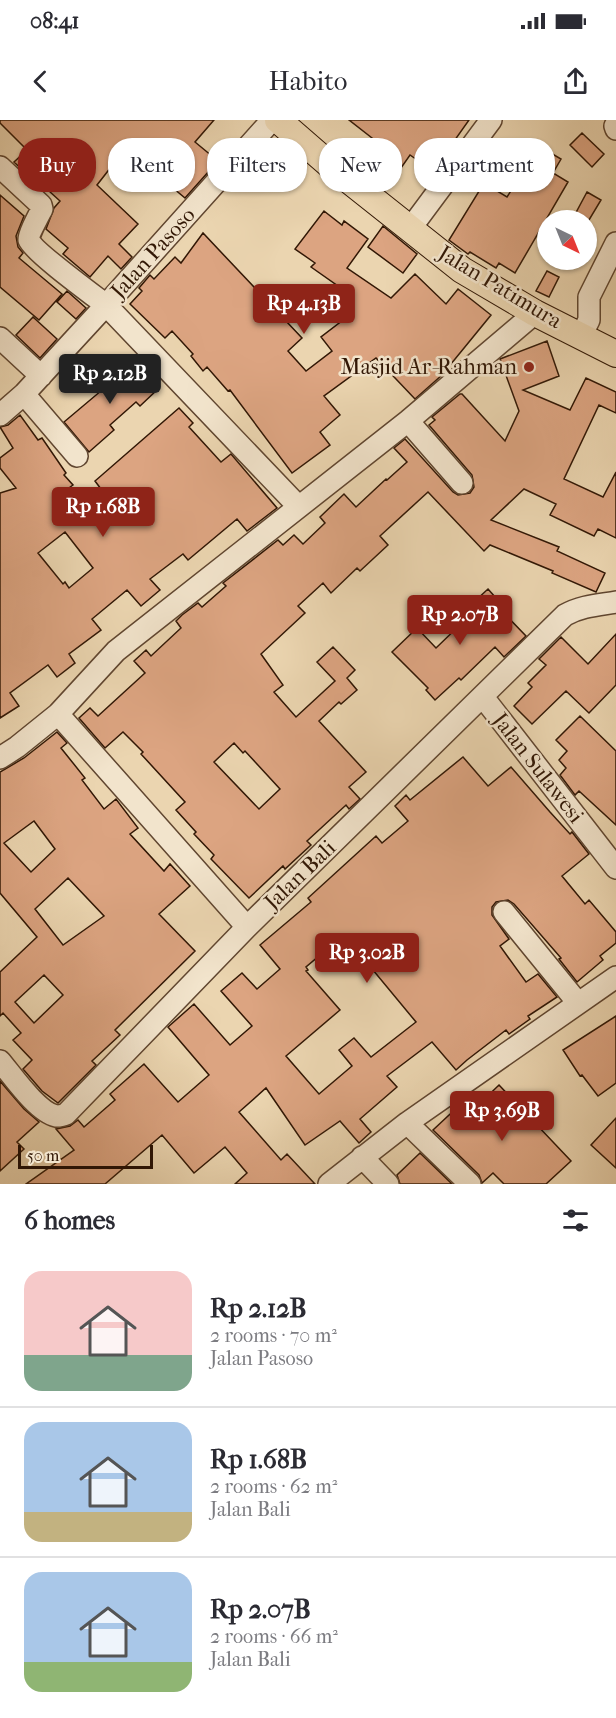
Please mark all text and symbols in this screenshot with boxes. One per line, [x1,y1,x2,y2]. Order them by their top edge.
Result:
text: 08:41 [30,8,79,34]
icon: back [24,65,57,98]
text: Habito [269,65,347,97]
icon: share [559,65,592,98]
chip: Buy [18,138,96,192]
chip: Rent [108,138,195,192]
chip: Filters [207,138,307,192]
chip: New [319,138,402,192]
chip: Apartment [414,138,555,192]
street label: Jalan Pasoso [104,202,201,305]
north arrow [537,210,597,270]
map controls [537,210,597,270]
street label: Jalan Patimura [432,239,567,334]
pin: Rp 4.13B [242,284,366,335]
text: Rp 4.13B [267,292,341,315]
pin: Rp 2.12B [48,354,172,405]
place label: Masjid Ar-Rahman [341,354,517,380]
marker: Masjid Ar-Rahman [522,360,536,374]
text: Rp 2.12B [73,362,147,385]
pin: Rp 1.68B [41,487,165,538]
text: Rp 1.68B [66,495,140,518]
pin: Rp 2.07B [398,595,522,646]
text: Rp 2.07B [421,603,499,626]
street label: Jalan Sulawesi [486,706,589,829]
street label: Jalan Bali [258,834,341,917]
pin: Rp 3.02B [305,933,429,984]
text: Rp 3.02B [329,941,405,964]
pin: Rp 3.69B [440,1091,564,1142]
text: Rp 3.69B [464,1099,540,1122]
scale bar [18,1142,153,1170]
text: 50 m [27,1146,59,1165]
icon: filters [559,1204,592,1237]
text: 6 homes [24,1205,115,1236]
text: Rp 2.12B [210,1293,306,1324]
icon: home [72,1295,144,1367]
text: 2 rooms · 70 m² [210,1324,337,1347]
text: Jalan Pasoso [210,1347,313,1370]
text: Rp 1.68B [210,1444,307,1475]
icon: home [72,1446,144,1518]
text: 2 rooms · 62 m² [210,1475,337,1498]
text: Jalan Bali [210,1498,291,1521]
text: Rp 2.07B [210,1594,311,1625]
icon: home [72,1596,144,1668]
text: 2 rooms · 66 m² [210,1625,338,1648]
text: Jalan Bali [210,1648,291,1671]

